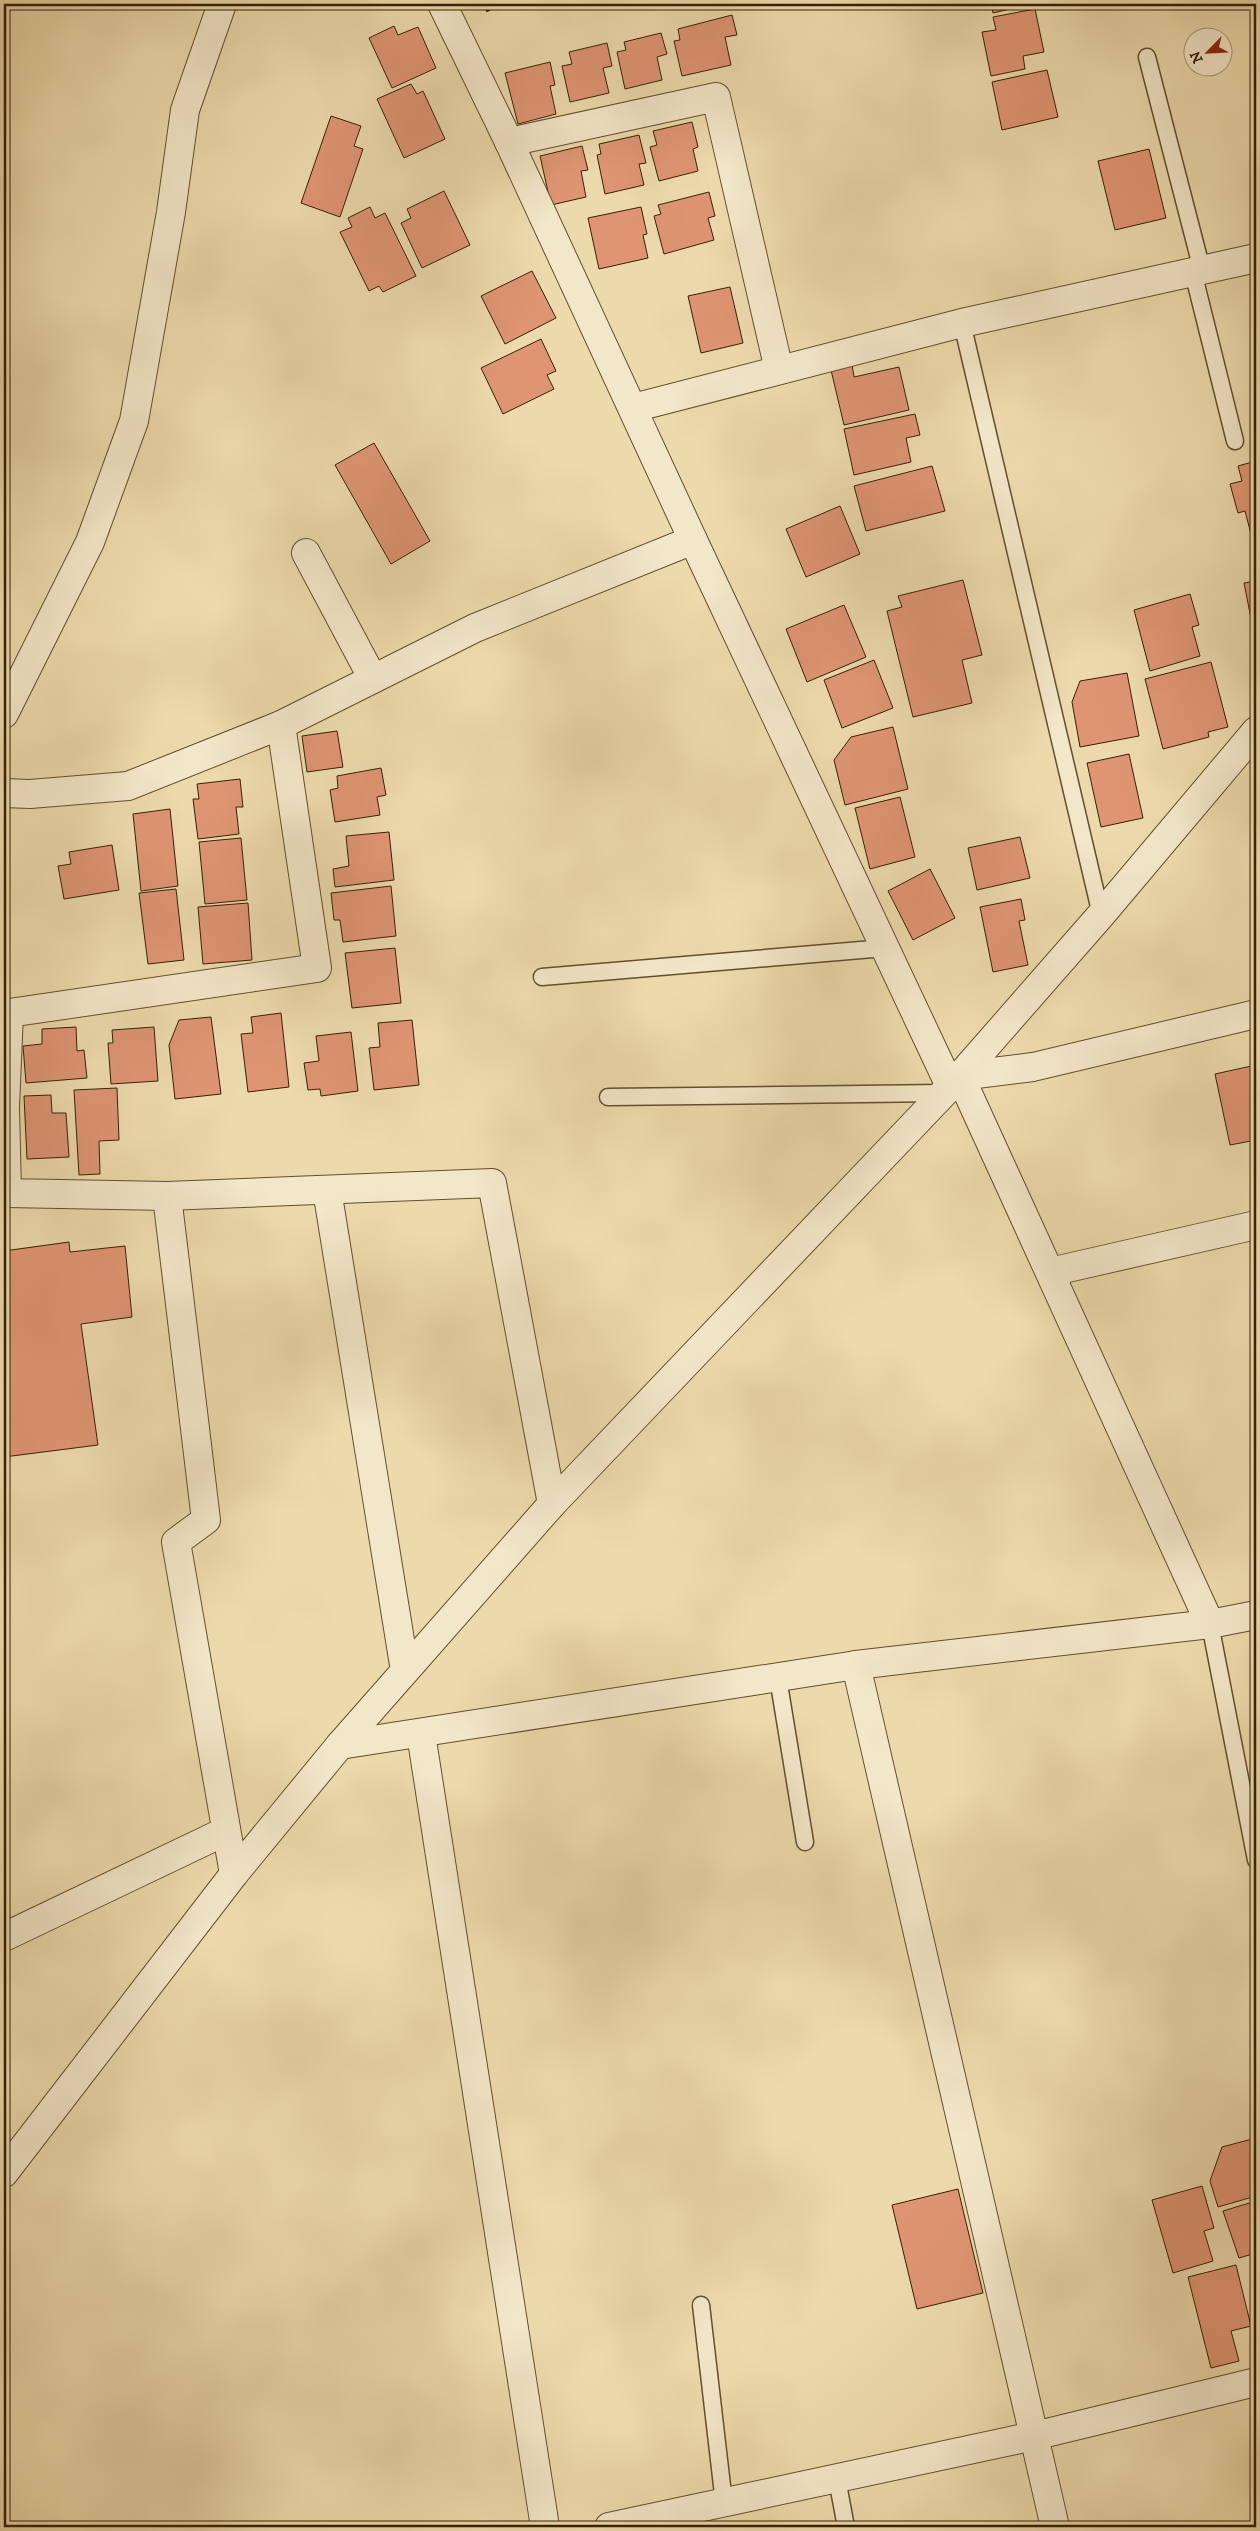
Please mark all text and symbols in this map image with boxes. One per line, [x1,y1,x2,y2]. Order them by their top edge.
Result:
north arrow [1182,28,1232,78]
text: N [1186,48,1208,66]

